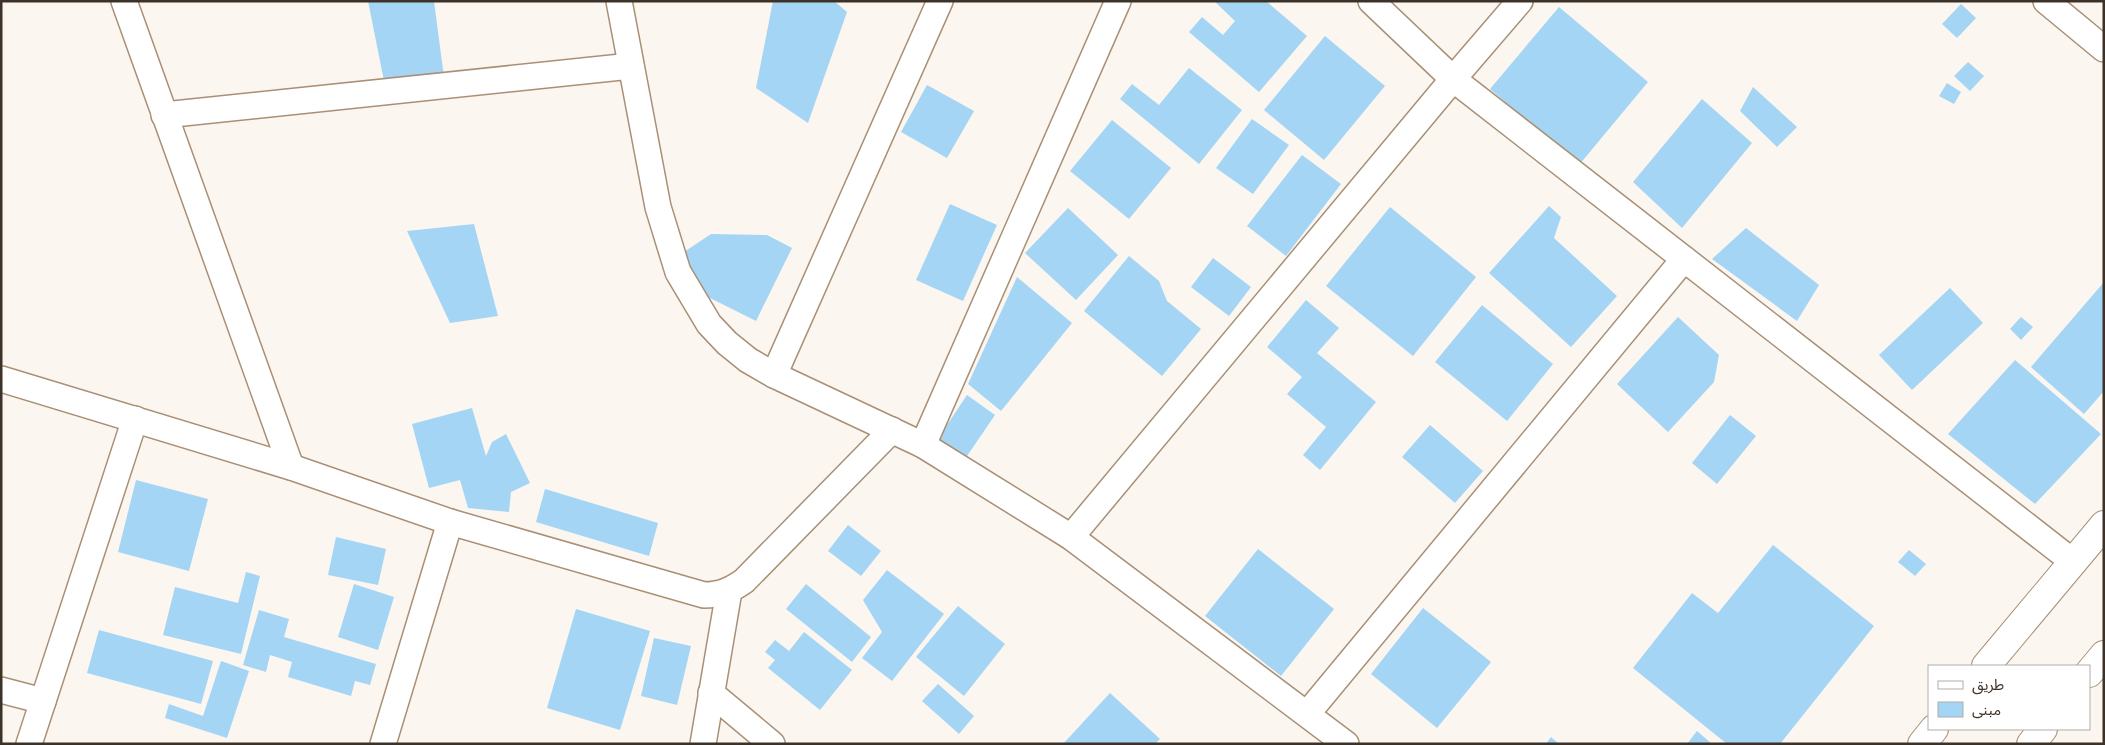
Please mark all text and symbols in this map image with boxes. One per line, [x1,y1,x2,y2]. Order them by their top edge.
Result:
legend [1928,665,2090,730]
text: طريق [1972,676,2004,695]
text: مبنى [1972,701,2001,719]

